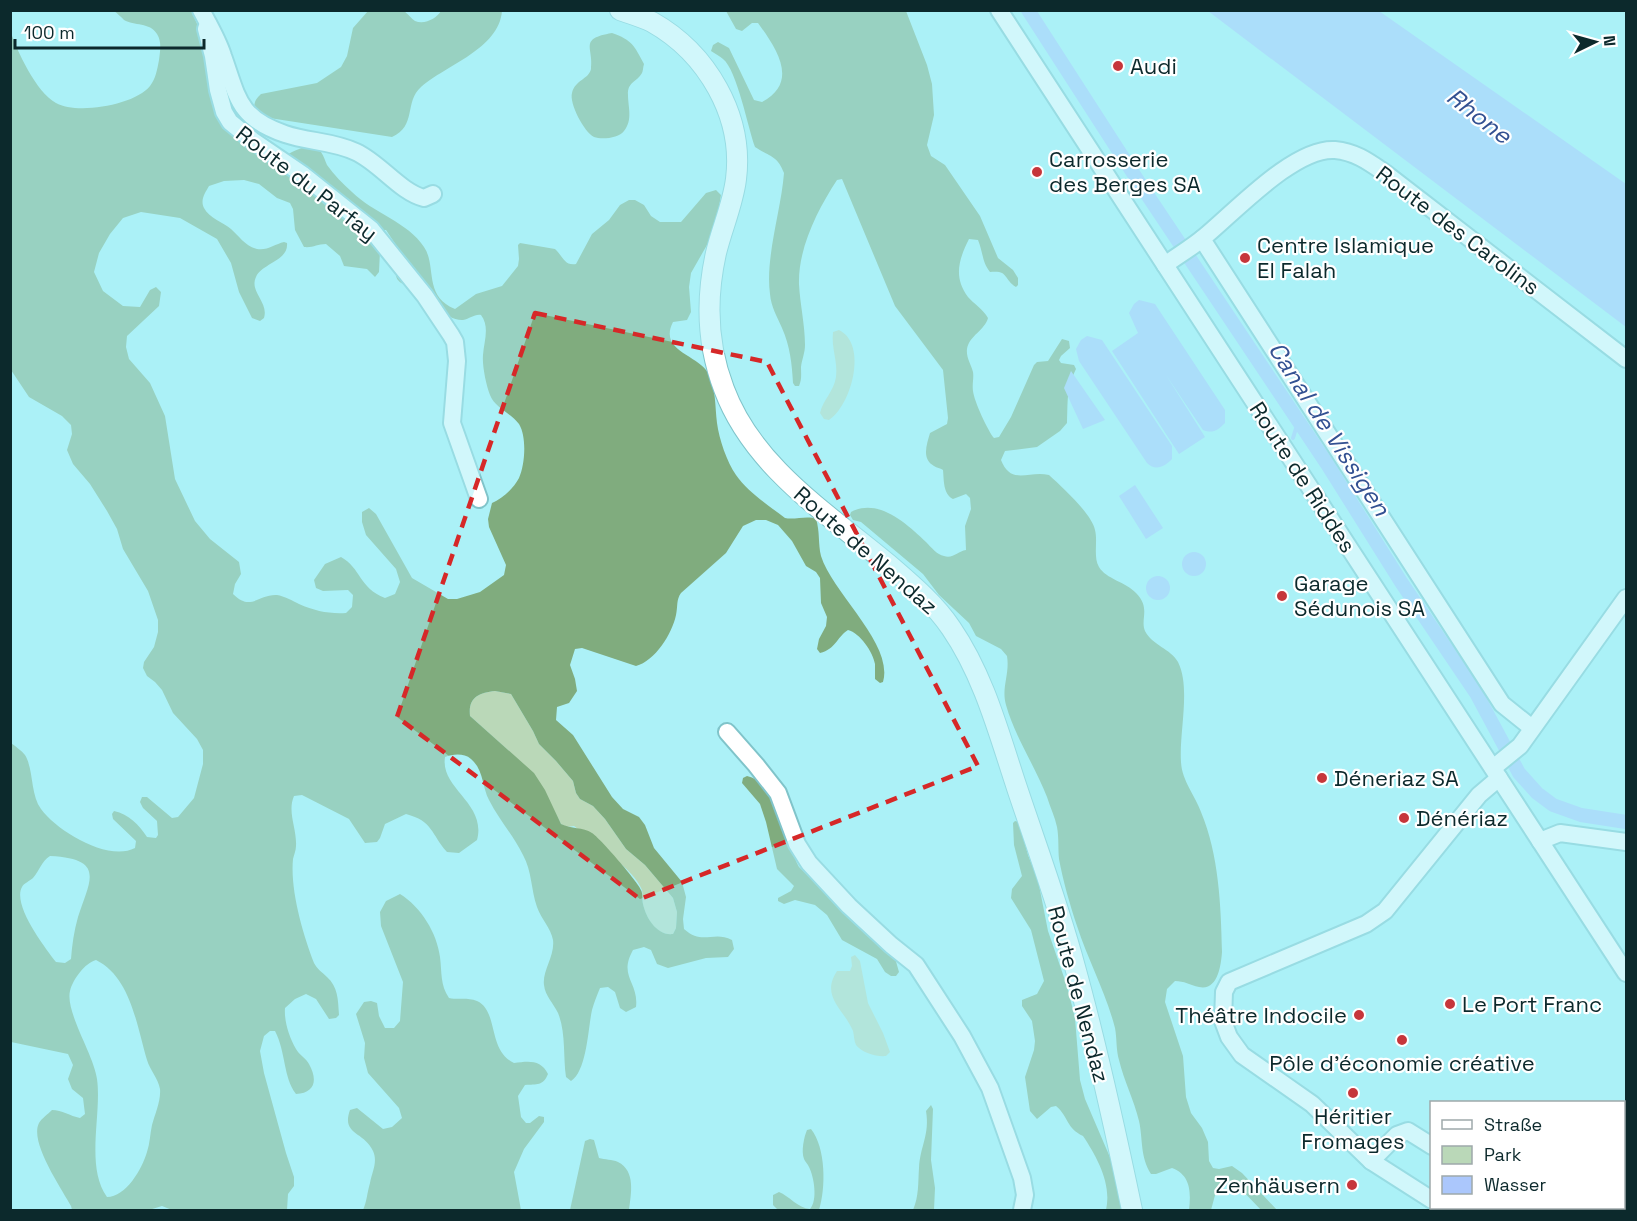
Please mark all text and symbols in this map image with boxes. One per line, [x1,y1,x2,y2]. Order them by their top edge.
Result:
scale bar [15,12,204,50]
north arrow [1565,12,1625,72]
text: 100 m [24,21,75,44]
text: N [1599,34,1620,47]
place label: Audi [1130,52,1177,80]
marker: Audi [1111,59,1125,73]
water label: Rhone [1441,81,1518,151]
street label: Route du Parfay [231,119,383,247]
place label: Carrosserie des Berges SA [1049,145,1201,198]
street label: Route des Carolins [1371,159,1545,301]
marker: Carrosserie des Berges SA [1030,165,1044,179]
place label: Centre Islamique El Falah [1257,231,1434,284]
marker: Centre Islamique El Falah [1238,251,1252,265]
water label: Canal de Vissigen [1262,336,1398,523]
street label: Route de Riddes [1244,396,1362,558]
street label: Route de Nendaz [788,480,944,620]
place label: Garage Sédunois SA [1294,569,1425,622]
marker: Garage Sédunois SA [1275,589,1289,603]
place label: Déneriaz SA [1334,764,1459,792]
marker: Déneriaz SA [1315,771,1329,785]
place label: Dénériaz [1416,804,1508,832]
marker: Dénériaz [1397,811,1411,825]
street label: Route de Nendaz [1042,903,1116,1085]
place label: Le Port Franc [1462,990,1602,1018]
marker: Le Port Franc [1443,997,1457,1011]
place label: Théâtre Indocile [1175,1001,1347,1029]
marker: Théâtre Indocile [1352,1008,1366,1022]
marker: Pôle d'économie créative [1395,1033,1409,1047]
place label: Pôle d'économie créative [1269,1049,1535,1077]
marker: Héritier Fromages [1346,1086,1360,1100]
legend [1430,1101,1625,1209]
place label: Héritier Fromages [1301,1102,1405,1155]
text: Straße [1484,1113,1542,1136]
text: Park [1484,1143,1522,1166]
place label: Zenhäusern [1215,1171,1340,1199]
text: Wasser [1484,1173,1546,1196]
marker: Zenhäusern [1345,1178,1359,1192]

